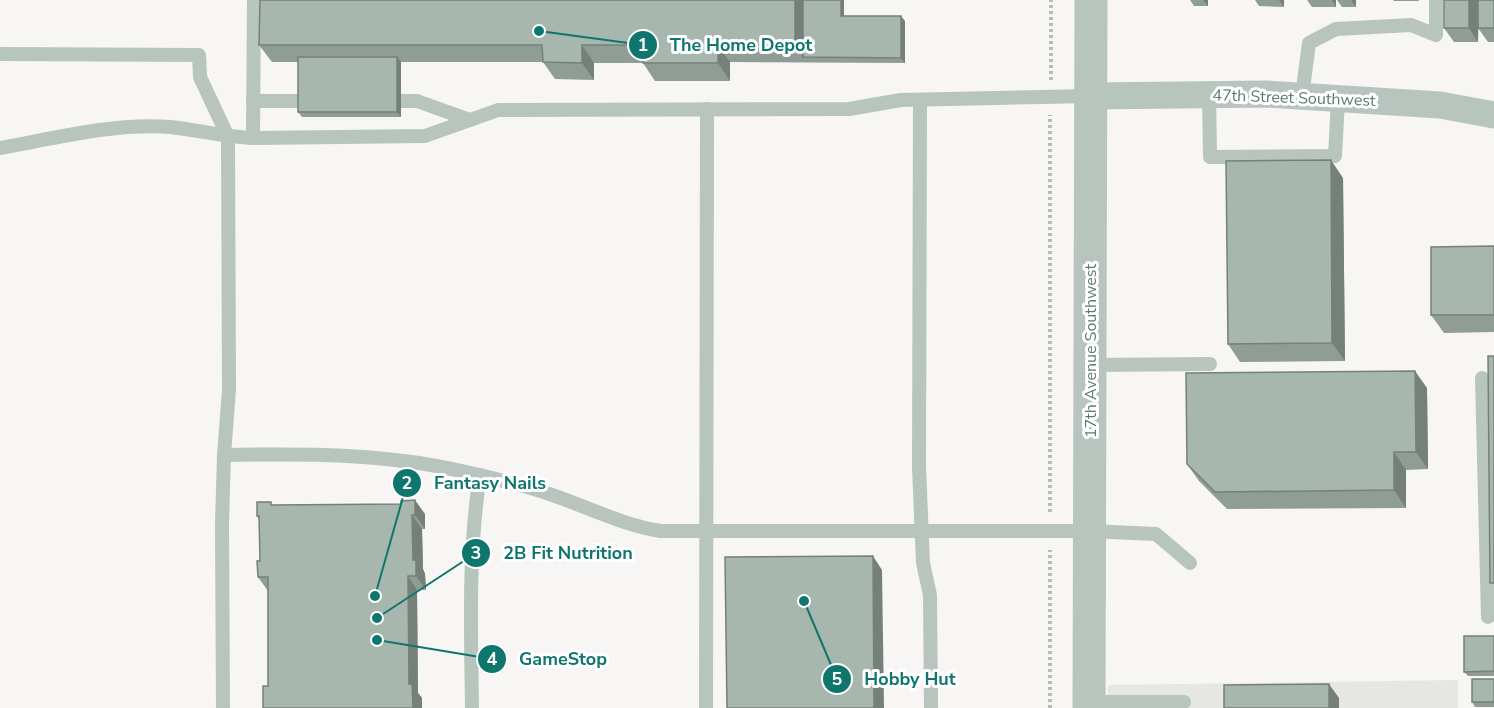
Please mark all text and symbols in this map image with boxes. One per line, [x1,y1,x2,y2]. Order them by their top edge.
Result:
callout: The Home Depot [628,27,825,63]
text: 1 [638,33,648,57]
text: The Home Depot [670,33,812,57]
street label: 47th Street Southwest [1212,84,1376,112]
street label: 17th Avenue Southwest [1080,264,1102,438]
callout: Fantasy Nails [392,465,559,501]
text: 2 [402,471,412,495]
text: Fantasy Nails [434,471,546,495]
callout: 2B Fit Nutrition [461,535,644,571]
text: 3 [471,541,481,565]
text: 2B Fit Nutrition [503,541,633,565]
callout: GameStop [477,641,619,677]
text: 4 [487,647,498,671]
text: GameStop [519,647,607,671]
callout: Hobby Hut [822,661,967,697]
text: 5 [832,667,843,691]
text: Hobby Hut [864,667,956,691]

